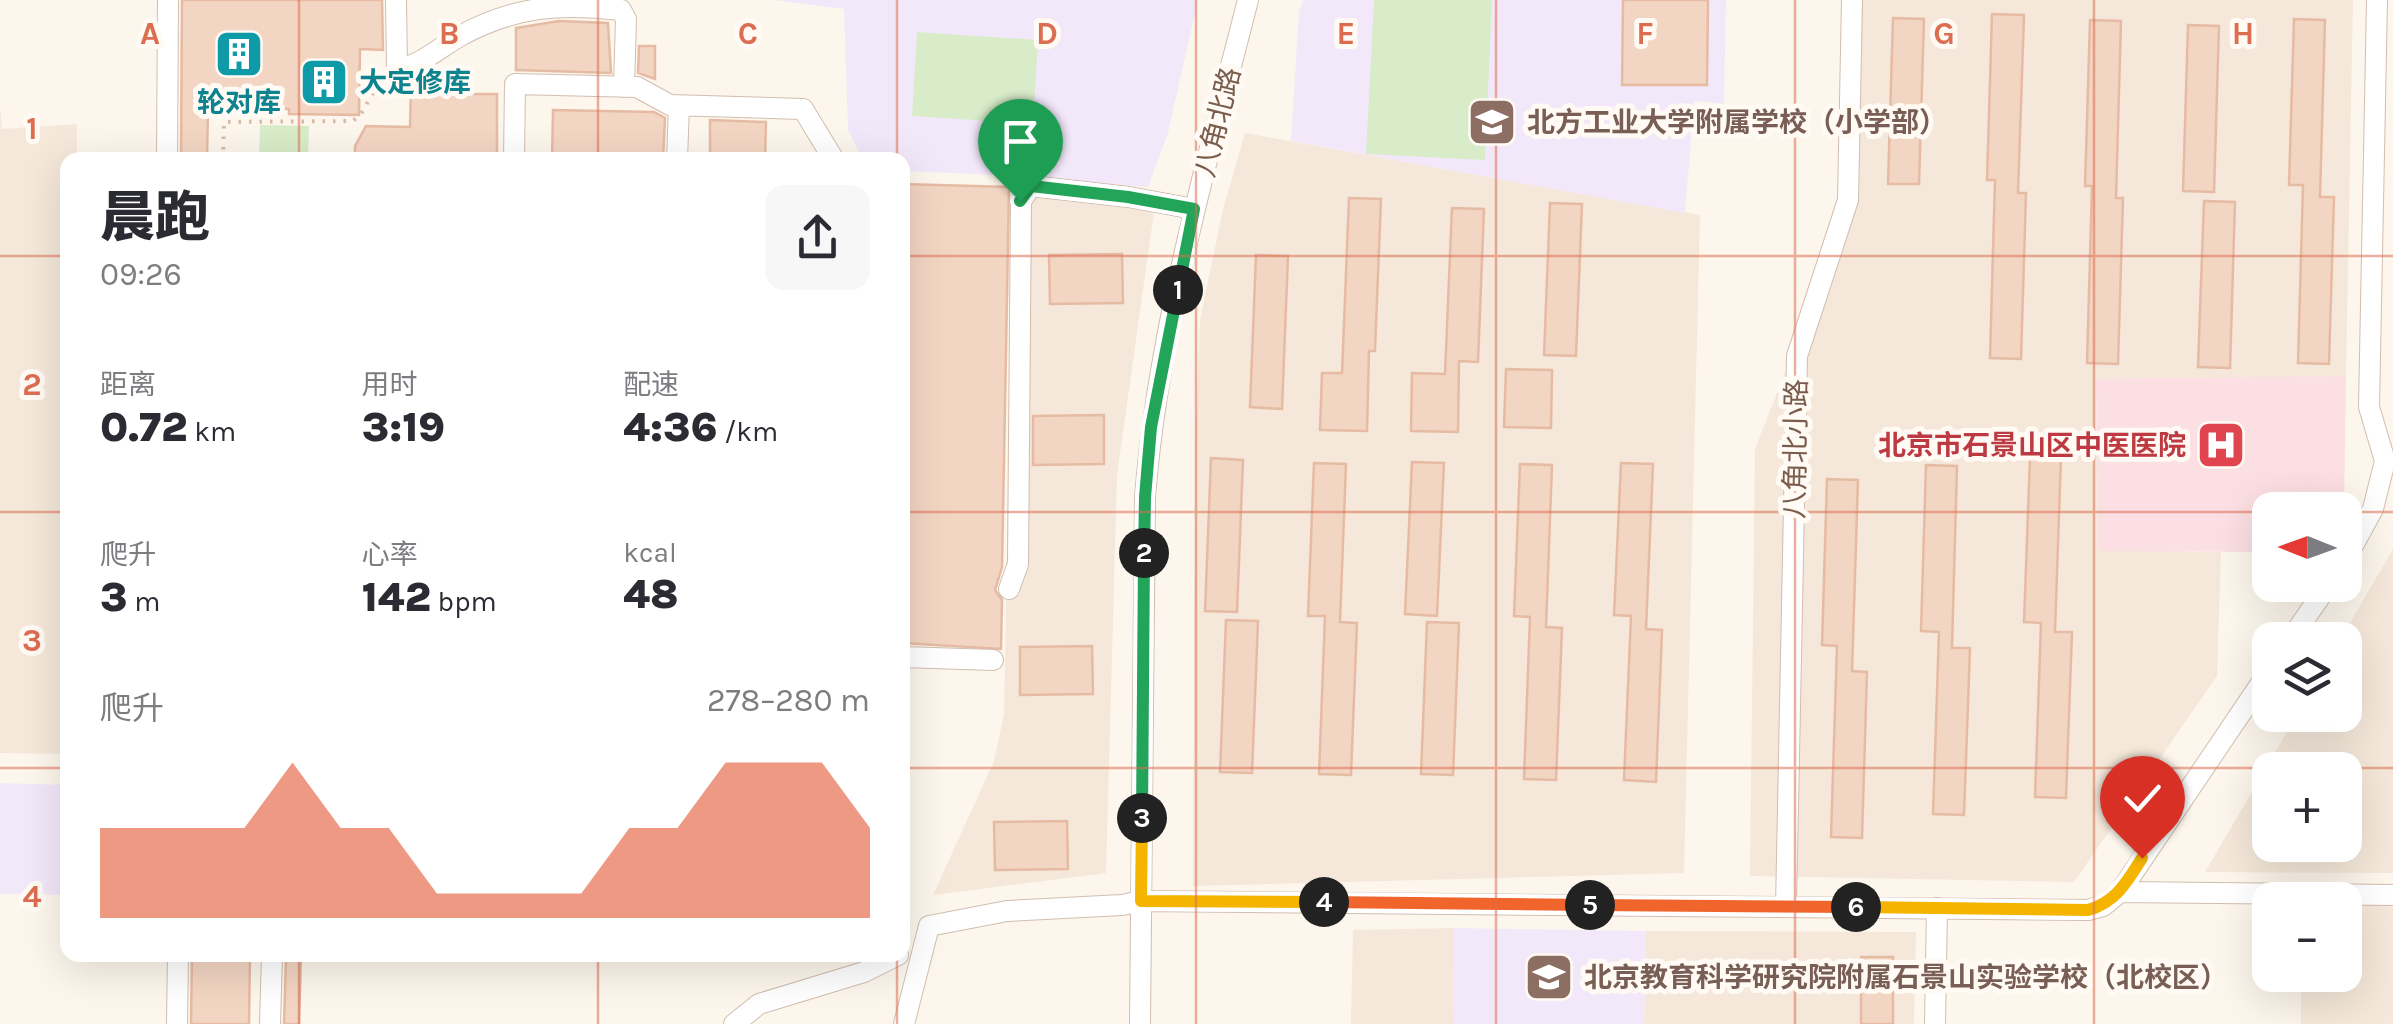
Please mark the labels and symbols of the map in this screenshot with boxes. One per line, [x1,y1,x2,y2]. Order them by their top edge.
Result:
text: A [140,15,160,52]
text: B [439,15,459,52]
text: C [738,15,758,52]
text: D [1036,15,1058,52]
text: E [1337,15,1355,52]
text: F [1636,15,1654,52]
text: G [1933,15,1955,52]
text: H [2232,15,2254,52]
building icon: 轮对库 [213,28,265,80]
building icon: 大定修库 [298,56,350,108]
street label: 八角北路 [1188,64,1247,180]
place label: 大定修库 [359,66,471,99]
place label: 轮对库 [197,86,281,119]
school or university icon: 北方工业大学附属学校（小学部） [1466,96,1518,148]
pin [978,99,1063,202]
place label: 北方工业大学附属学校（小学部） [1527,106,1947,139]
text: 1 [26,110,38,147]
pin: 1 [1153,265,1203,315]
text: 2 [22,366,42,403]
street label: 八角北小路 [1778,379,1813,519]
hospital icon: 北京市石景山区中医医院 [2195,419,2247,471]
place label: 北京市石景山区中医医院 [1878,429,2186,462]
north arrow [2252,492,2362,602]
pin: 2 [1119,528,1169,578]
text: 3 [22,622,42,659]
pin [2100,756,2185,859]
pin: 3 [1117,793,1167,843]
pin: 4 [1299,877,1349,927]
text: 4 [22,878,42,915]
pin: 5 [1565,880,1615,930]
pin: 6 [1831,882,1881,932]
school or university icon: 北京教育科学研究院附属石景山实验学校（北校区） [1523,951,1575,1003]
place label: 北京教育科学研究院附属石景山实验学校（北校区） [1584,961,2228,994]

